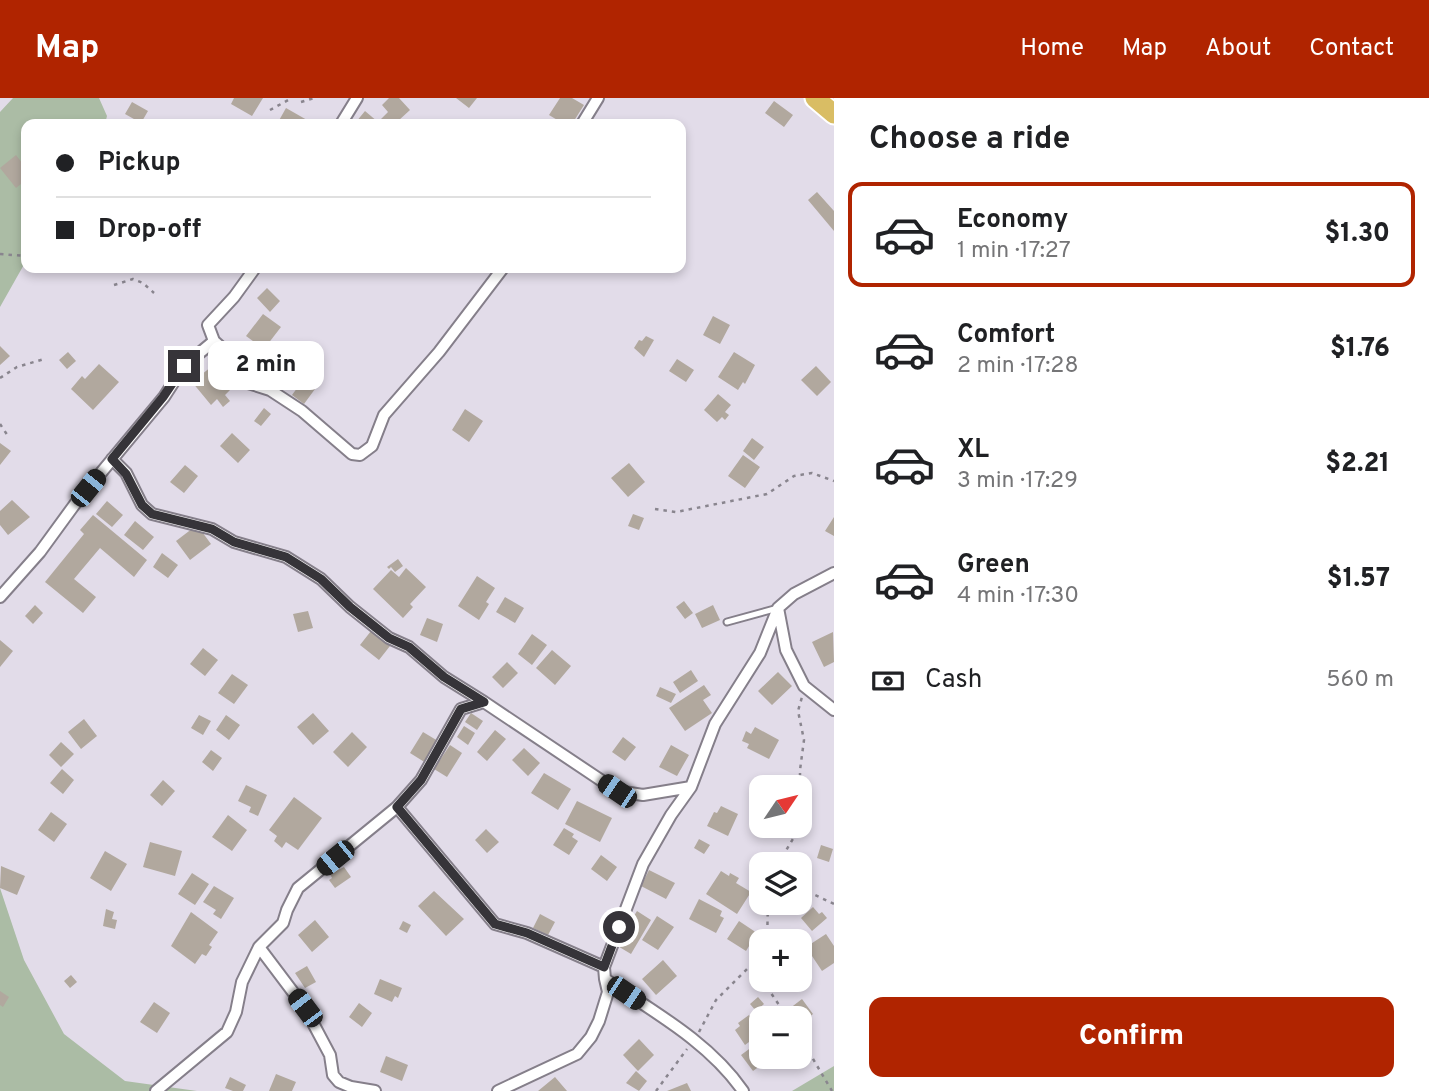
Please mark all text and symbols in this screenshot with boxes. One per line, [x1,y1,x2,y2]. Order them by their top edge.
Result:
text: Map [35,28,99,70]
text: Home [1020,34,1084,64]
text: Map [1122,34,1167,64]
text: About [1205,34,1271,64]
text: Contact [1309,34,1394,64]
text: Choose a ride [869,120,1070,160]
text: Pickup [98,147,181,180]
icon: car [873,203,936,266]
text: Economy [957,204,1068,237]
text: Drop-off [98,214,201,247]
text: $1.30 [1324,218,1390,251]
text: 1 min · 17:27 [957,237,1071,266]
icon: car [873,318,936,381]
text: Comfort [957,319,1055,352]
text: $1.76 [1330,333,1390,366]
callout: 2 min [208,342,324,390]
route end [168,350,200,382]
text: 2 min [236,351,296,380]
text: 2 min · 17:28 [957,352,1078,381]
icon: car [873,433,936,496]
text: XL [957,434,989,467]
text: $2.21 [1325,448,1390,481]
car [67,465,110,511]
text: 3 min · 17:29 [957,467,1078,496]
icon: car [873,548,936,611]
text: Green [957,549,1030,582]
text: $1.57 [1327,563,1390,596]
text: 4 min · 17:30 [957,582,1079,611]
icon: cash [869,662,907,700]
text: Cash [925,664,982,697]
text: 560 m [1326,666,1394,695]
car [594,771,641,811]
north arrow [749,775,812,838]
map controls [749,775,812,1069]
car [313,837,358,879]
button: layers [749,852,812,915]
route start [603,911,635,943]
button: + [749,929,812,992]
car [603,973,650,1013]
car [284,985,327,1031]
button: Confirm [869,997,1394,1077]
button: − [749,1006,812,1069]

